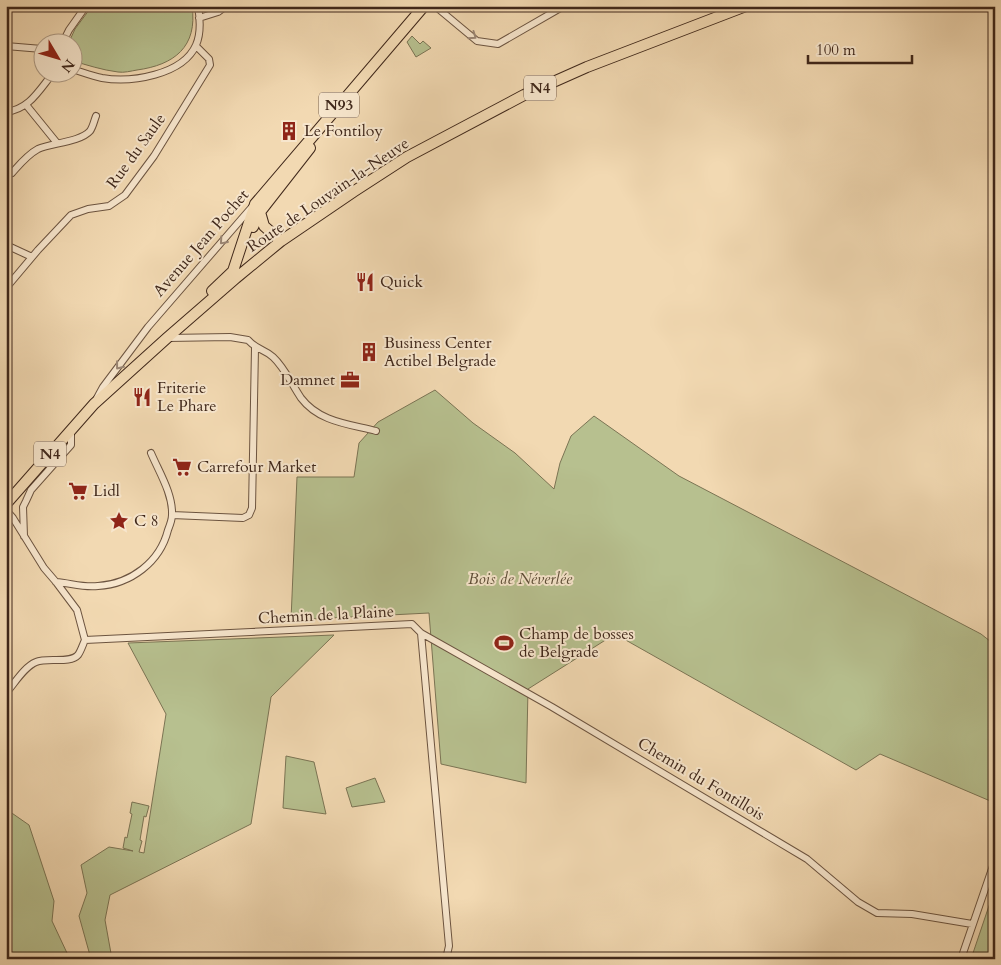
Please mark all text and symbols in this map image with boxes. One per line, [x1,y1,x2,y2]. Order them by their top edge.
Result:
one-way arrow [467,30,477,39]
north arrow [32,32,82,82]
scale bar [808,32,912,64]
text: 100 m [816,40,856,60]
text: N [57,55,79,76]
road number: N4 [524,76,556,100]
road number: N93 [319,92,359,118]
street label: Rue du Saule [101,109,171,193]
building icon: Le Fontiloy [278,120,300,142]
place label: Le Fontiloy [304,120,383,142]
street label: Route de Louvain-la-Neuve [243,132,413,258]
street label: Avenue Jean Pochet [148,185,254,301]
one-way arrow [220,235,229,244]
restaurant icon: Quick [354,271,376,293]
place label: Quick [380,271,423,293]
place label: Business Center Actibel Belgrade [384,332,496,372]
building icon: Business Center Actibel Belgrade [358,341,380,363]
one-way arrow [116,360,125,369]
place label: Damnet [280,369,335,391]
office icon: Damnet [339,369,361,391]
place label: Friterie Le Phare [157,377,217,417]
restaurant icon: Friterie Le Phare [131,386,153,408]
road number: N4 [34,442,66,466]
supermarket icon: Carrefour Market [171,456,193,478]
place label: Carrefour Market [197,456,316,478]
supermarket icon: Lidl [67,480,89,502]
place label: Lidl [93,480,120,502]
place icon: C 8 [108,510,130,532]
place label: C 8 [134,510,159,532]
park label: Bois de Néverlée [468,568,573,590]
street label: Chemin de la Plaine [257,600,395,630]
place label: Champ de bosses de Belgrade [519,623,634,663]
sports icon: Champ de bosses de Belgrade [493,632,515,654]
street label: Chemin du Fontillois [633,732,769,826]

